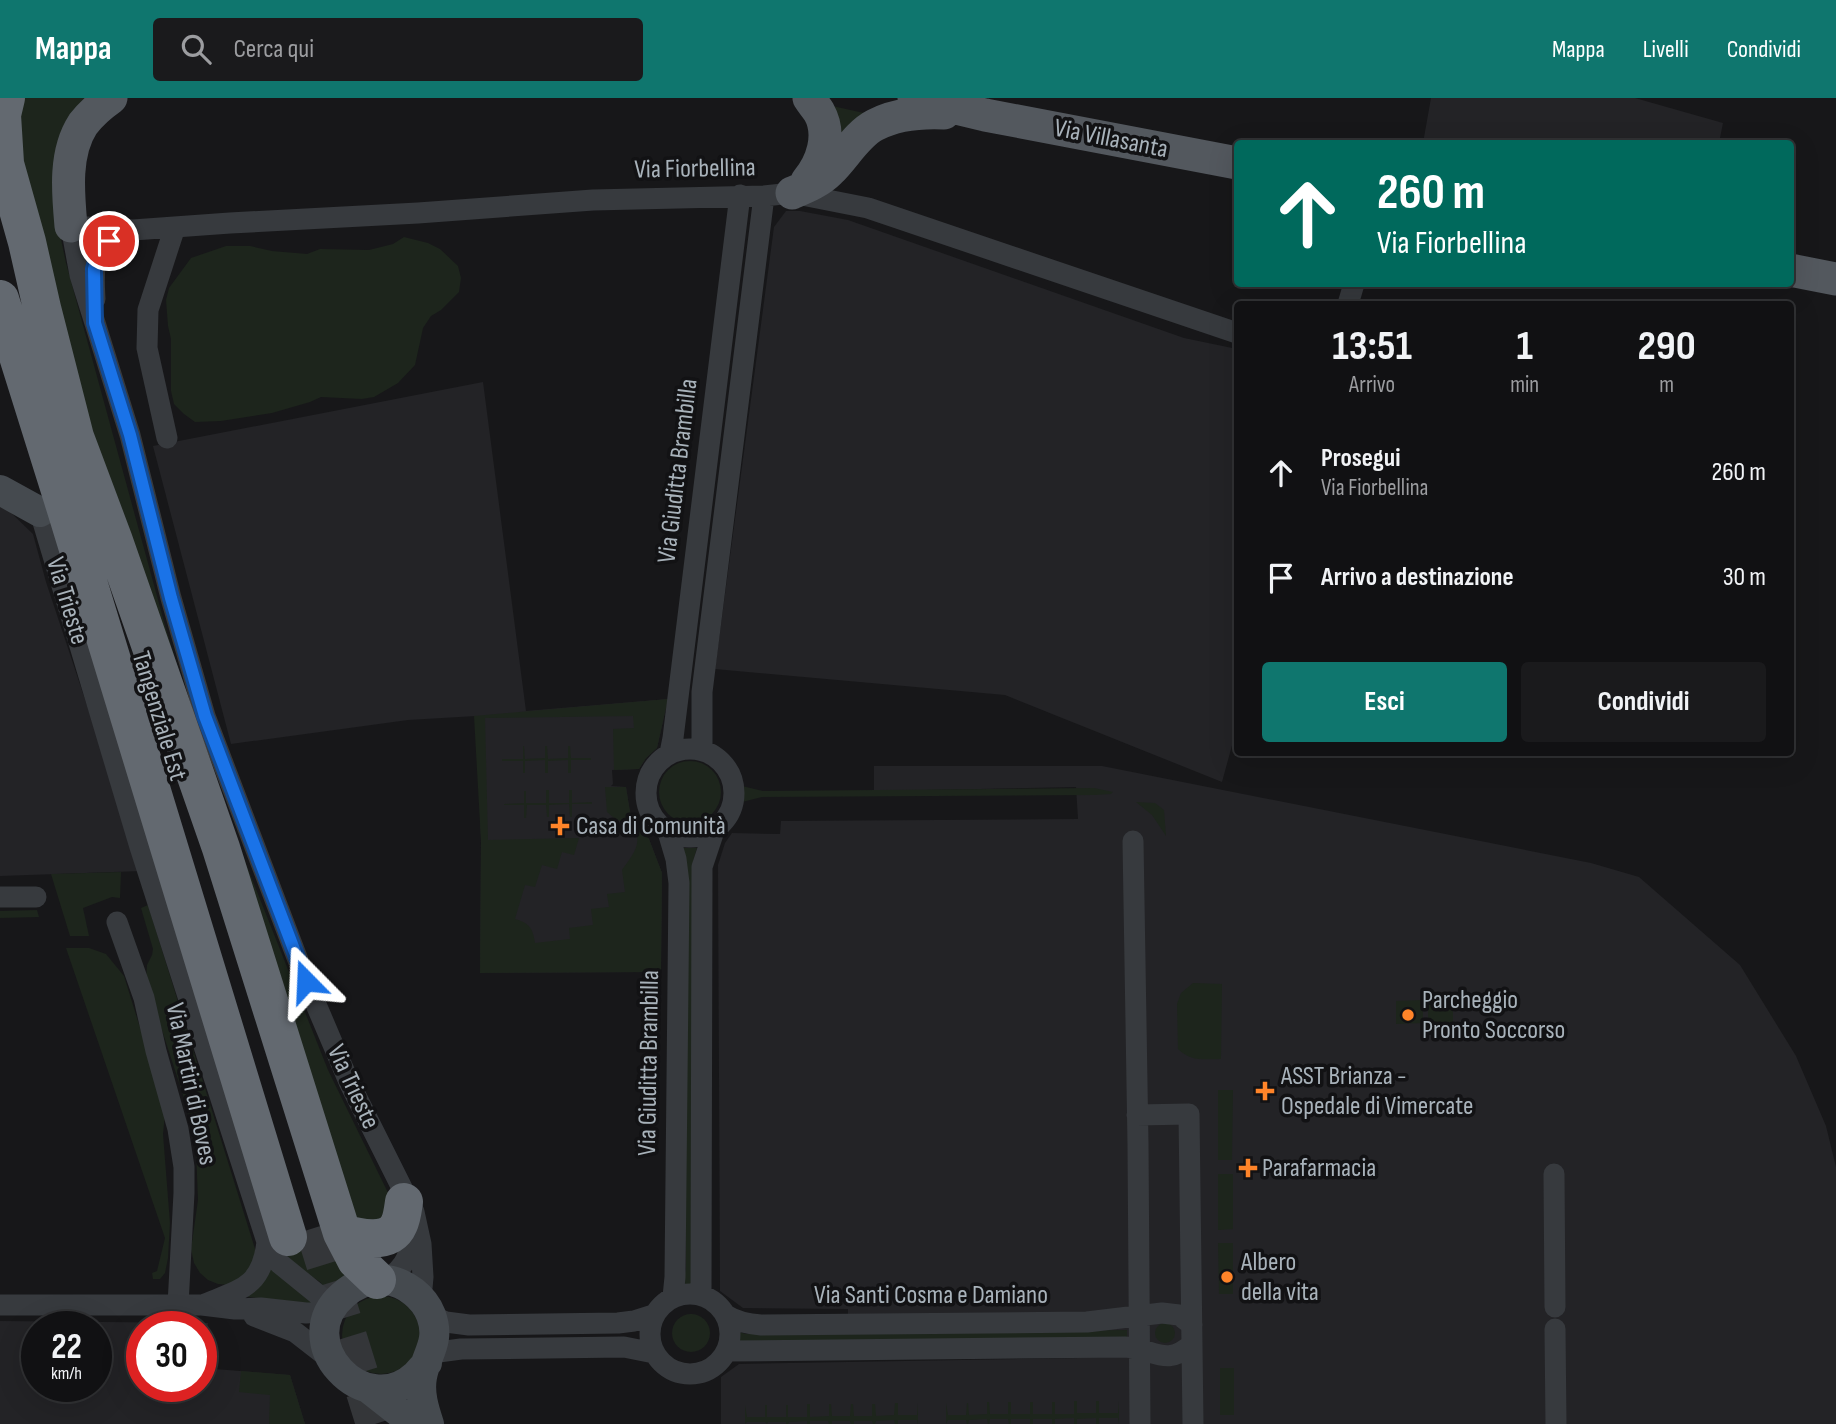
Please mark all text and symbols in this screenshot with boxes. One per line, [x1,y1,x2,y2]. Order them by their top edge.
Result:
search box [153,18,643,81]
text: Mappa [35,29,111,69]
icon: search [177,30,215,68]
text: Cerca qui [233,34,314,65]
text: Mappa [1552,35,1605,64]
text: Livelli [1643,35,1689,64]
text: Condividi [1727,35,1801,64]
street label: Via Villasanta [1051,113,1171,165]
street label: Via Fiorbellina [634,152,756,186]
text: 260 m [1377,164,1485,223]
icon: ahead [1262,168,1353,259]
pin [79,211,139,271]
icon: arrive [90,222,128,260]
text: Via Fiorbellina [1377,224,1526,263]
text: 13:51 [1332,321,1412,372]
text: 1 [1516,321,1533,372]
text: 290 [1637,321,1696,372]
text: Arrivo [1349,371,1395,399]
text: min [1510,371,1539,399]
text: m [1659,371,1674,399]
street label: Via Giuditta Brambilla [651,377,705,565]
text: Prosegui [1321,443,1400,474]
icon: ahead [1262,454,1300,492]
text: 260 m [1711,457,1766,488]
text: Via Fiorbellina [1321,474,1428,502]
street label: Via Trieste [39,554,95,648]
icon: arrive [1262,559,1300,597]
text: Arrivo a destinazione [1321,562,1514,593]
text: 30 m [1723,562,1766,593]
street label: Tangenziale Est [125,648,193,784]
button: Esci [1262,662,1507,742]
button: Condividi [1521,662,1766,742]
place label: Casa di Comunità [576,811,726,842]
marker: Casa di Comunità [550,816,570,836]
position arrow [269,944,343,1018]
street label: Via Giuditta Brambilla [632,970,666,1156]
place label: Parcheggio Pronto Soccorso [1422,985,1565,1046]
street label: Via Martiri di Boves [159,1000,223,1168]
marker: Parcheggio Pronto Soccorso [1400,1007,1416,1023]
street label: Via Trieste [320,1040,386,1134]
place label: ASST Brianza - Ospedale di Vimercate [1280,1061,1473,1122]
marker: ASST Brianza - Ospedale di Vimercate [1255,1081,1275,1101]
place label: Parafarmacia [1262,1153,1376,1184]
marker: Parafarmacia [1240,1160,1256,1176]
place label: Albero della vita [1240,1247,1319,1308]
marker: Albero della vita [1219,1269,1235,1285]
street label: Via Santi Cosma e Damiano [814,1280,1048,1311]
speed limit sign: 30 [126,1311,217,1402]
text: 22 [51,1326,82,1369]
text: km/h [51,1363,82,1384]

